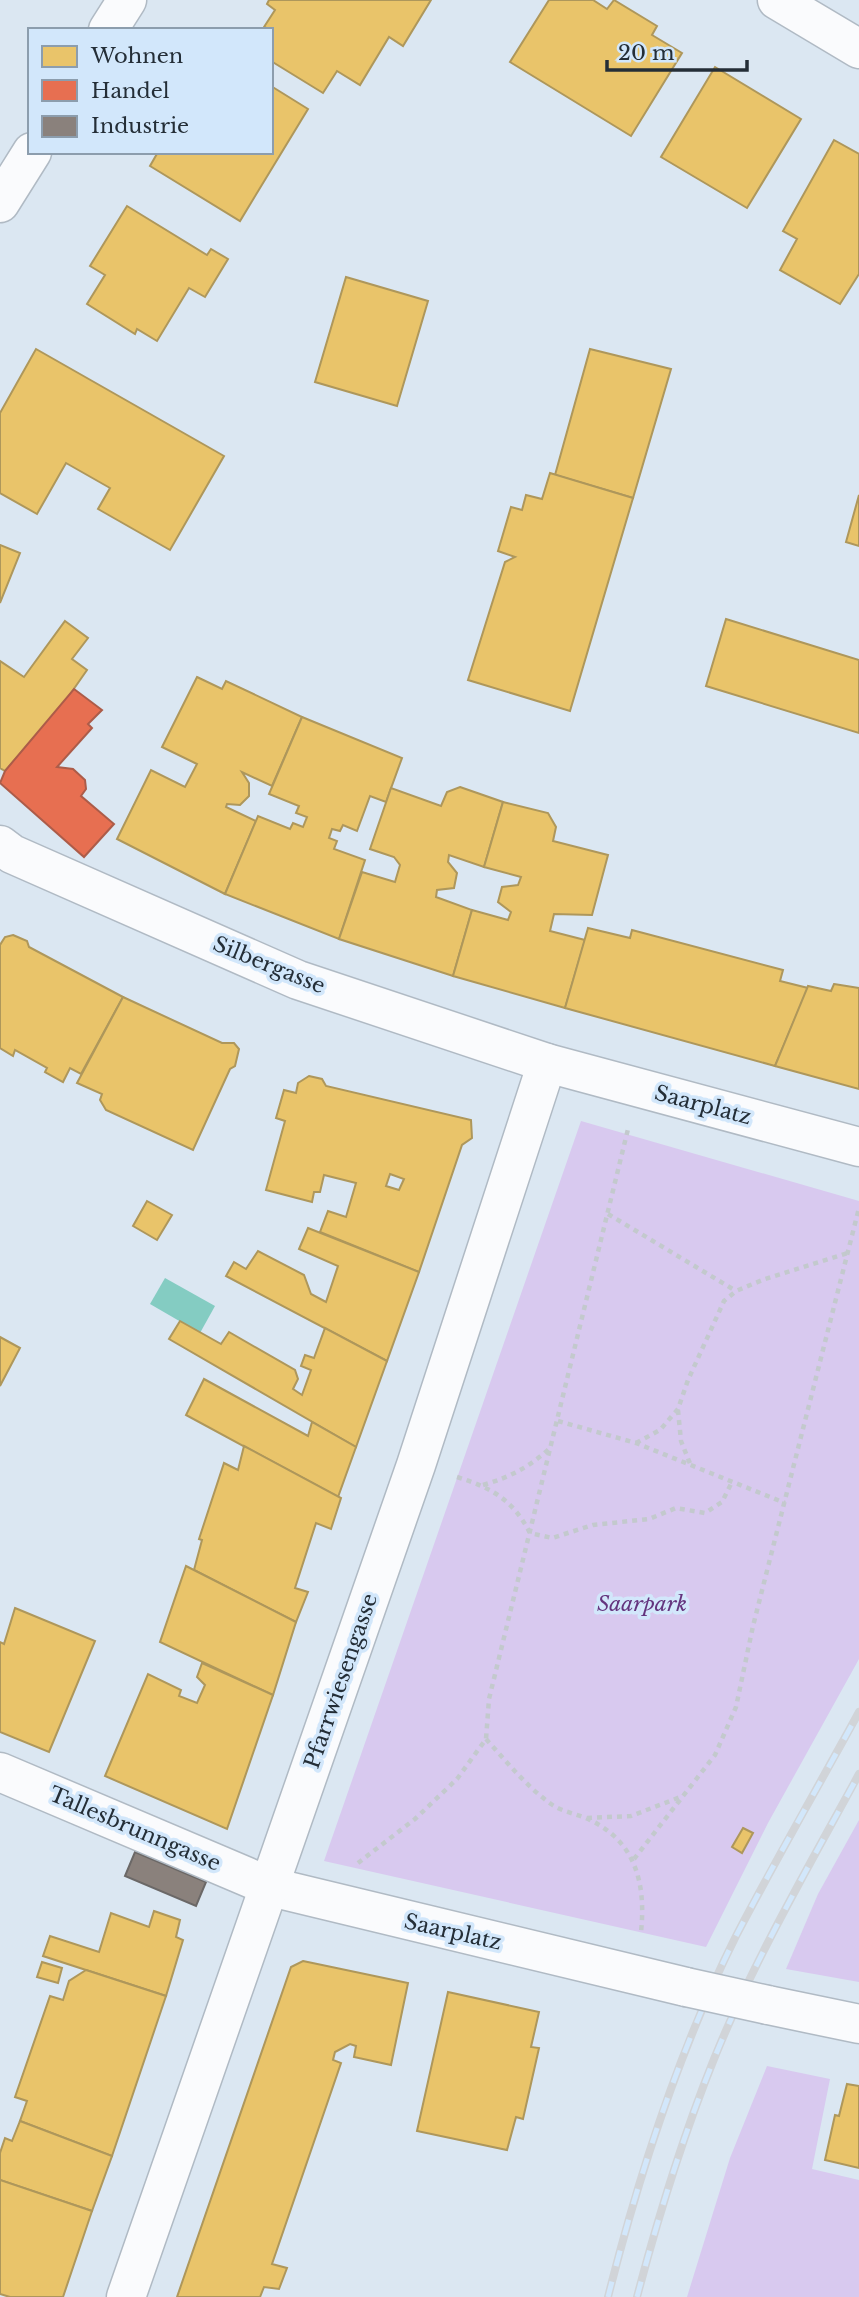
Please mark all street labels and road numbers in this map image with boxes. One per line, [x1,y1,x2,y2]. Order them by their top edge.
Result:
street label: Silbergasse [209,931,329,999]
street label: Saarplatz [652,1080,754,1130]
street label: Pfarrwiesengasse [299,1590,383,1772]
street label: Tallesbrunngasse [45,1781,225,1877]
street label: Saarplatz [402,1908,504,1956]

